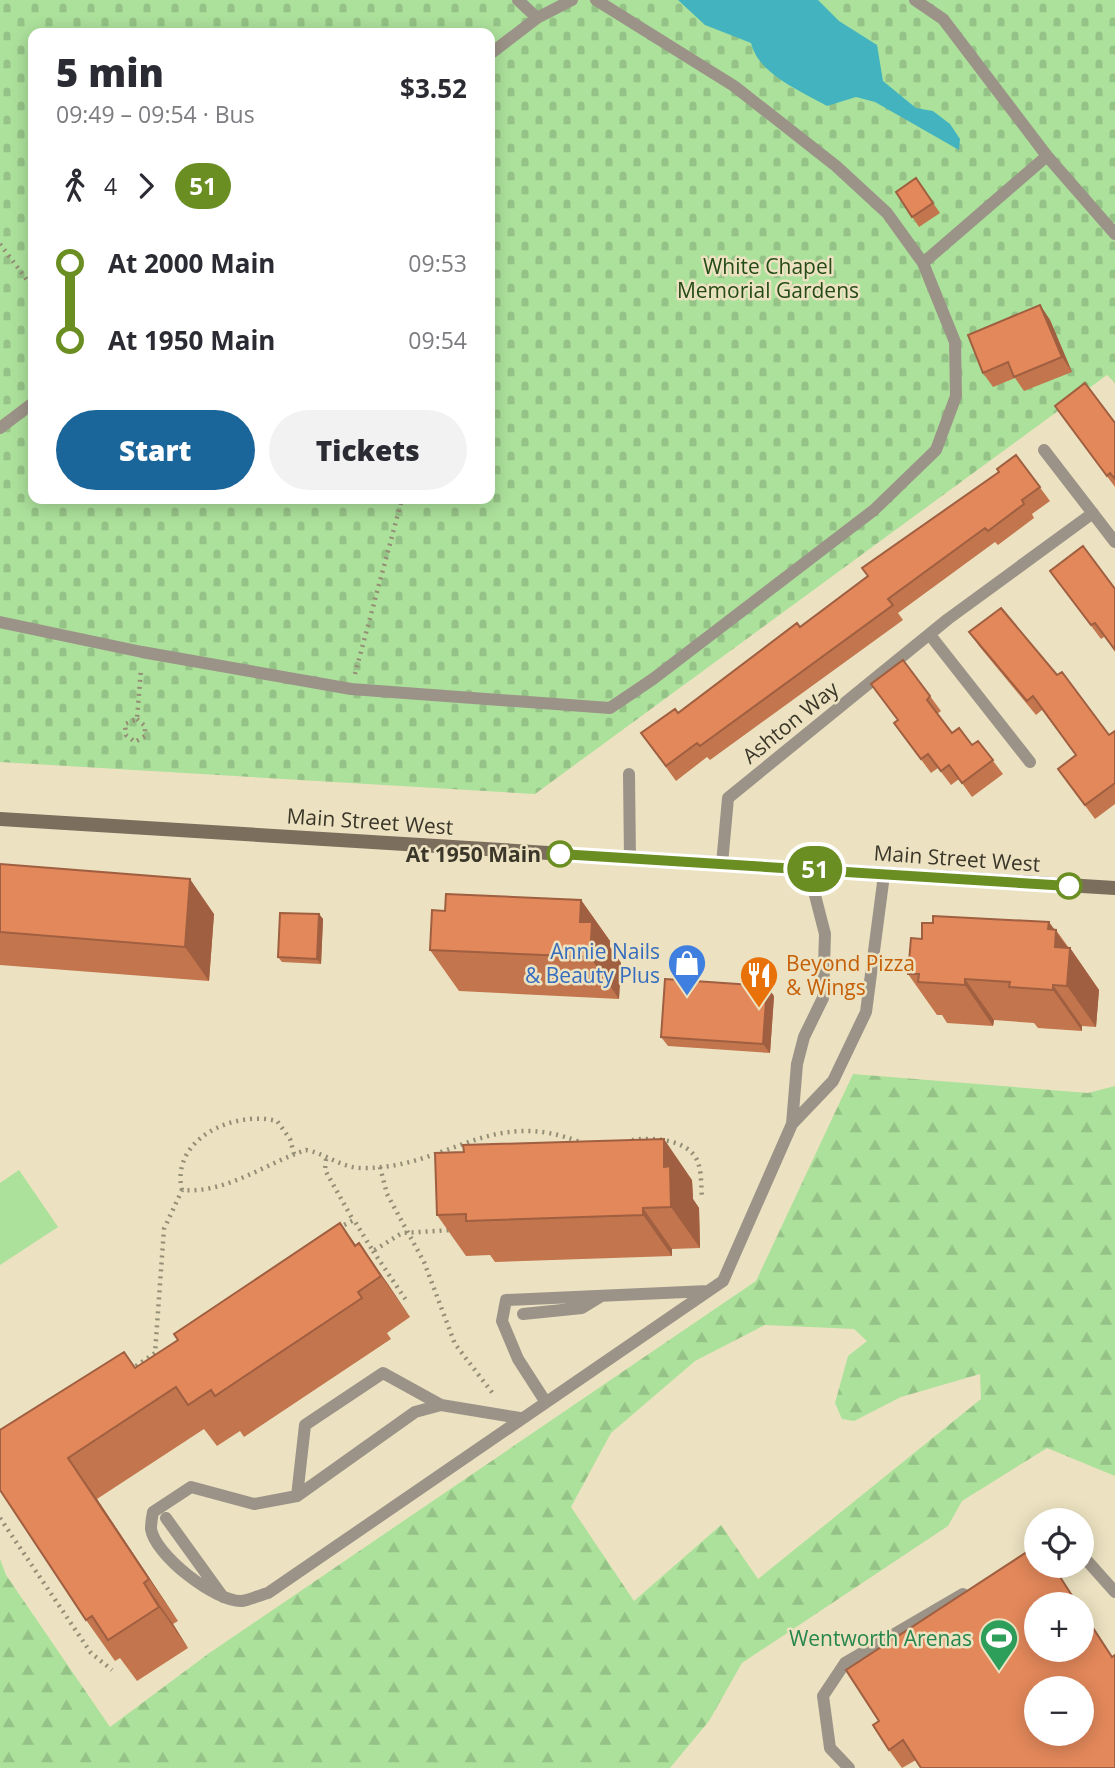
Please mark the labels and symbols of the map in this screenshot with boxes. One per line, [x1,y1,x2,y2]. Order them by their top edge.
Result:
park label: White Chapel Memorial Gardens [677,252,859,304]
street label: Ashton Way [736,674,844,769]
street label: Main Street West [286,801,454,841]
street label: Main Street West [873,838,1041,878]
place label: At 1950 Main [406,840,541,868]
marker: At 1950 Main [547,841,573,867]
line badge: 51 [784,846,846,892]
unlabelled marker [1056,873,1082,899]
place label: Annie Nails & Beauty Plus [525,937,660,989]
shop icon: Annie Nails & Beauty Plus [666,942,708,997]
place label: Beyond Pizza & Wings [786,949,915,1001]
restaurant icon: Beyond Pizza & Wings [738,954,780,1009]
sports icon: Wentworth Arenas [978,1617,1020,1672]
place label: Wentworth Arenas [789,1624,972,1652]

